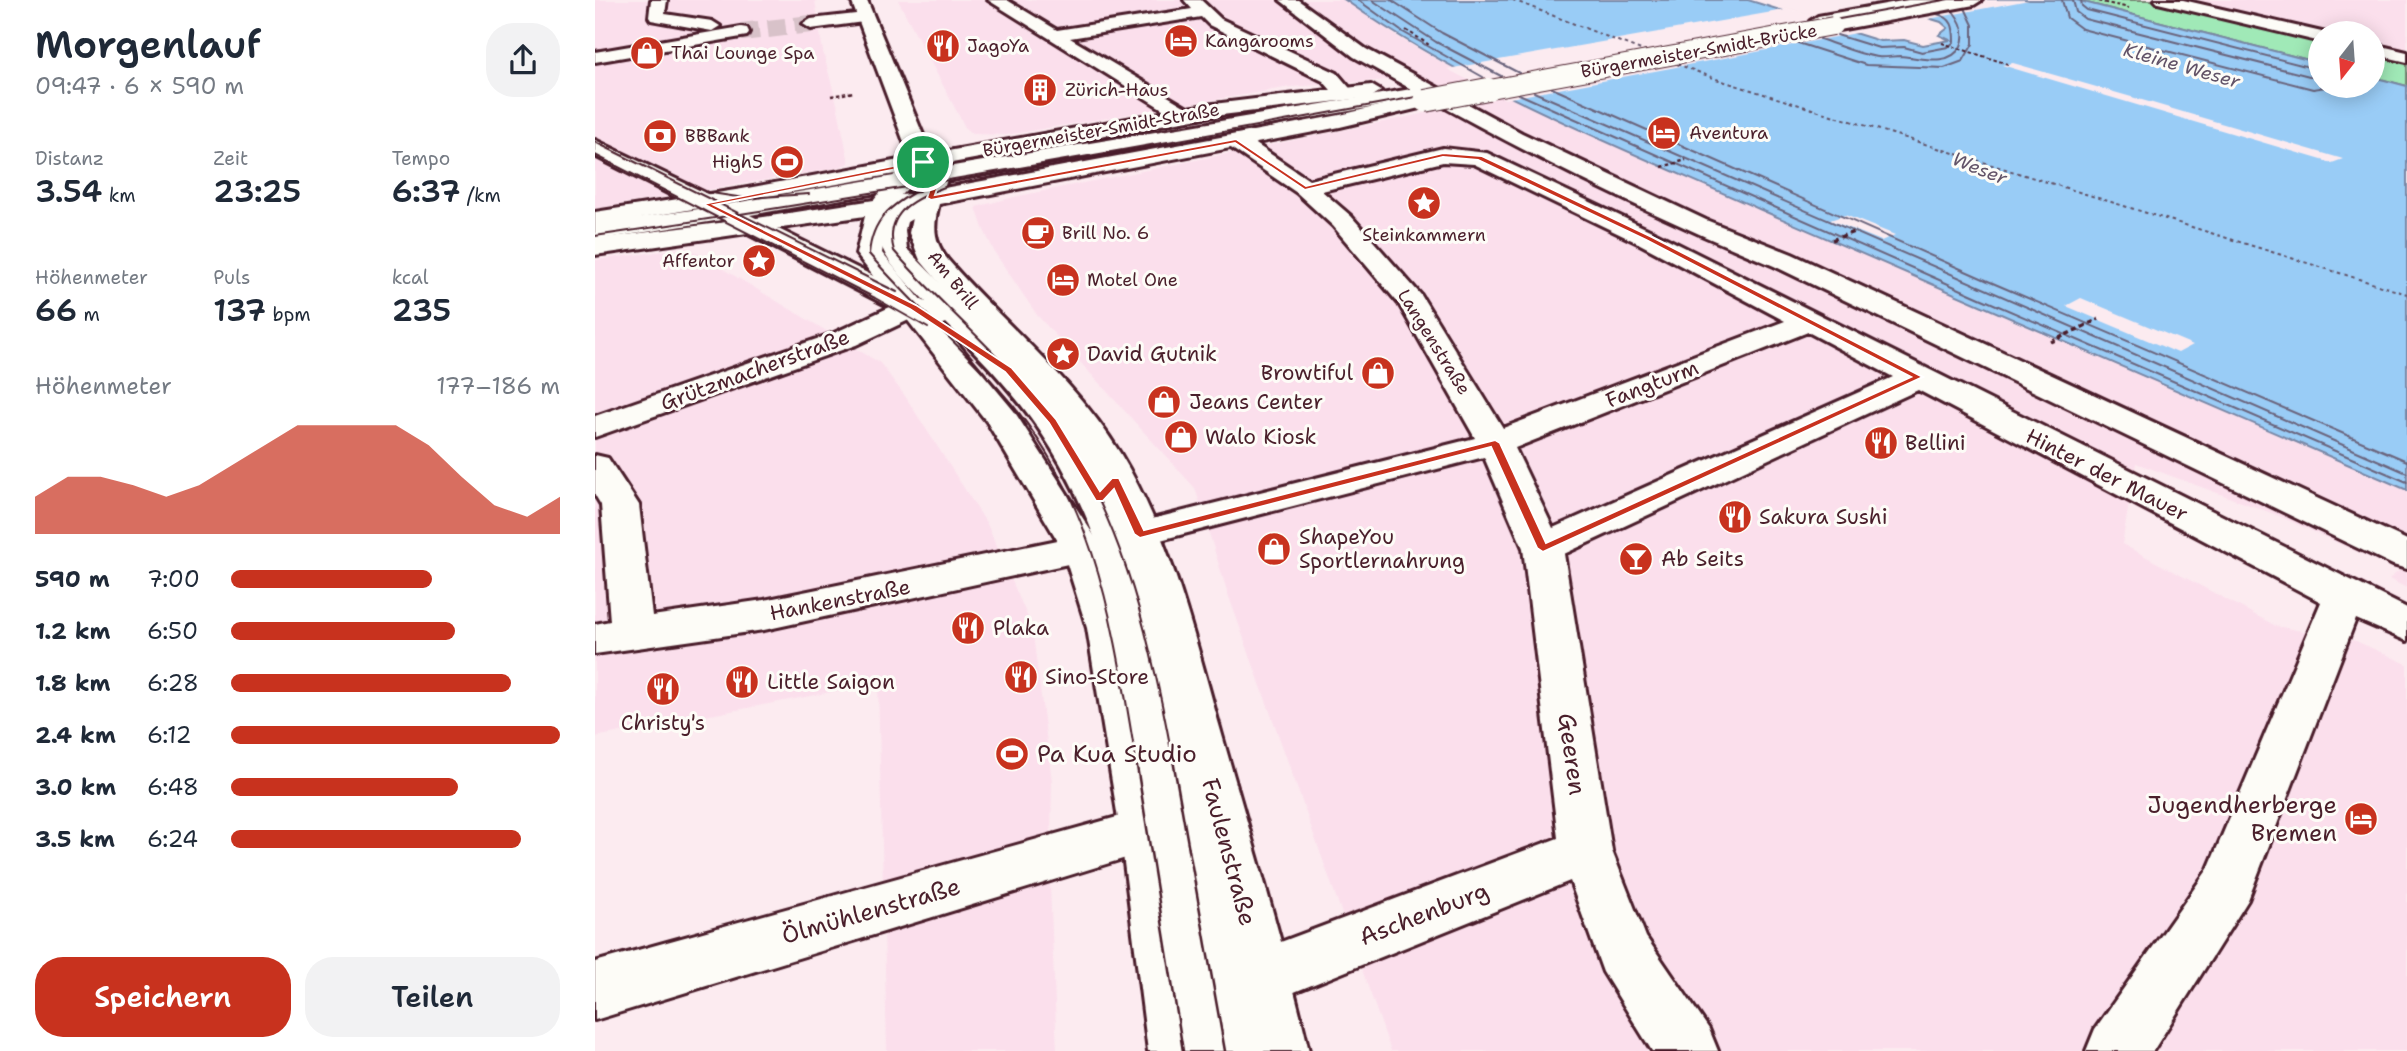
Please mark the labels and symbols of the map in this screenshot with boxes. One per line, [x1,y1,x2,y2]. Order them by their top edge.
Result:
street label: Bürgermeister-Smidt-Brücke [1579,18,1819,84]
north arrow [2308,21,2385,98]
hotel icon: Kangarooms [1162,22,1200,60]
restaurant icon: JagoYa [924,27,962,65]
place label: Kangarooms [1205,29,1314,53]
shop icon: Thai Lounge Spa [628,34,666,72]
place label: JagoYa [967,34,1029,58]
water label: Kleine Weser [2121,37,2244,94]
place label: Thai Lounge Spa [671,41,815,65]
building icon: Zürich-Haus [1021,71,1059,109]
place label: Zürich-Haus [1065,78,1168,102]
street label: Bürgermeister-Smidt-Straße [981,97,1221,163]
hotel icon: Aventura [1645,114,1683,152]
bank icon: BBBank [641,117,679,155]
place label: Aventura [1689,121,1768,145]
place label: BBBank [685,124,750,148]
pin [893,132,953,192]
sports icon: High5 [768,143,806,181]
water label: Weser [1949,146,2012,191]
place label: High5 [712,150,763,174]
place icon: Steinkammern [1405,184,1443,222]
cafe icon: Brill No. 6 [1019,214,1057,252]
place label: Brill No. 6 [1062,221,1149,245]
place label: Steinkammern [1362,223,1486,247]
place icon: Affentor [740,242,778,280]
street label: Am Brill [922,246,984,315]
place label: Affentor [662,249,735,273]
hotel icon: Motel One [1044,261,1082,299]
place label: Motel One [1087,268,1178,292]
street label: Langenstraße [1392,285,1476,399]
street label: Grützmacherstraße [657,323,853,417]
place icon: David Gutnik [1044,335,1082,373]
place label: David Gutnik [1087,340,1217,368]
shop icon: Browtiful [1359,354,1397,392]
street label: Fangturm [1602,354,1702,414]
place label: Browtiful [1261,359,1354,387]
shop icon: Jeans Center [1145,383,1183,421]
place label: Jeans Center [1189,388,1323,416]
shop icon: Walo Kiosk [1162,418,1200,456]
street label: Hinter der Mauer [2021,422,2193,528]
place label: Walo Kiosk [1205,423,1317,451]
restaurant icon: Bellini [1862,424,1900,462]
place label: Bellini [1905,429,1966,457]
restaurant icon: Sakura Sushi [1716,498,1754,536]
place label: Sakura Sushi [1759,503,1888,531]
place label: ShapeYou Sportlernahrung [1299,523,1465,575]
shop icon: ShapeYou Sportlernahrung [1255,530,1293,568]
bar icon: Ab Seits [1617,540,1655,578]
place label: Ab Seits [1661,545,1744,573]
street label: Hankenstraße [767,573,913,627]
restaurant icon: Plaka [949,609,987,647]
place label: Plaka [993,614,1049,642]
restaurant icon: Sino-Store [1002,658,1040,696]
restaurant icon: Little Saigon [723,663,761,701]
place label: Sino-Store [1045,663,1149,691]
place label: Little Saigon [767,668,895,696]
restaurant icon: Christy's [644,670,682,708]
place label: Christy's [621,709,705,737]
street label: Geeren [1550,711,1594,797]
sports icon: Pa Kua Studio [993,735,1031,773]
place label: Pa Kua Studio [1037,738,1197,770]
street label: Faulenstraße [1194,775,1264,929]
place label: Jugendherberge Bremen [2147,789,2337,849]
hotel icon: Jugendherberge Bremen [2342,800,2380,838]
street label: Ölmühlenstraße [778,870,964,952]
street label: Aschenburg [1355,875,1493,953]

